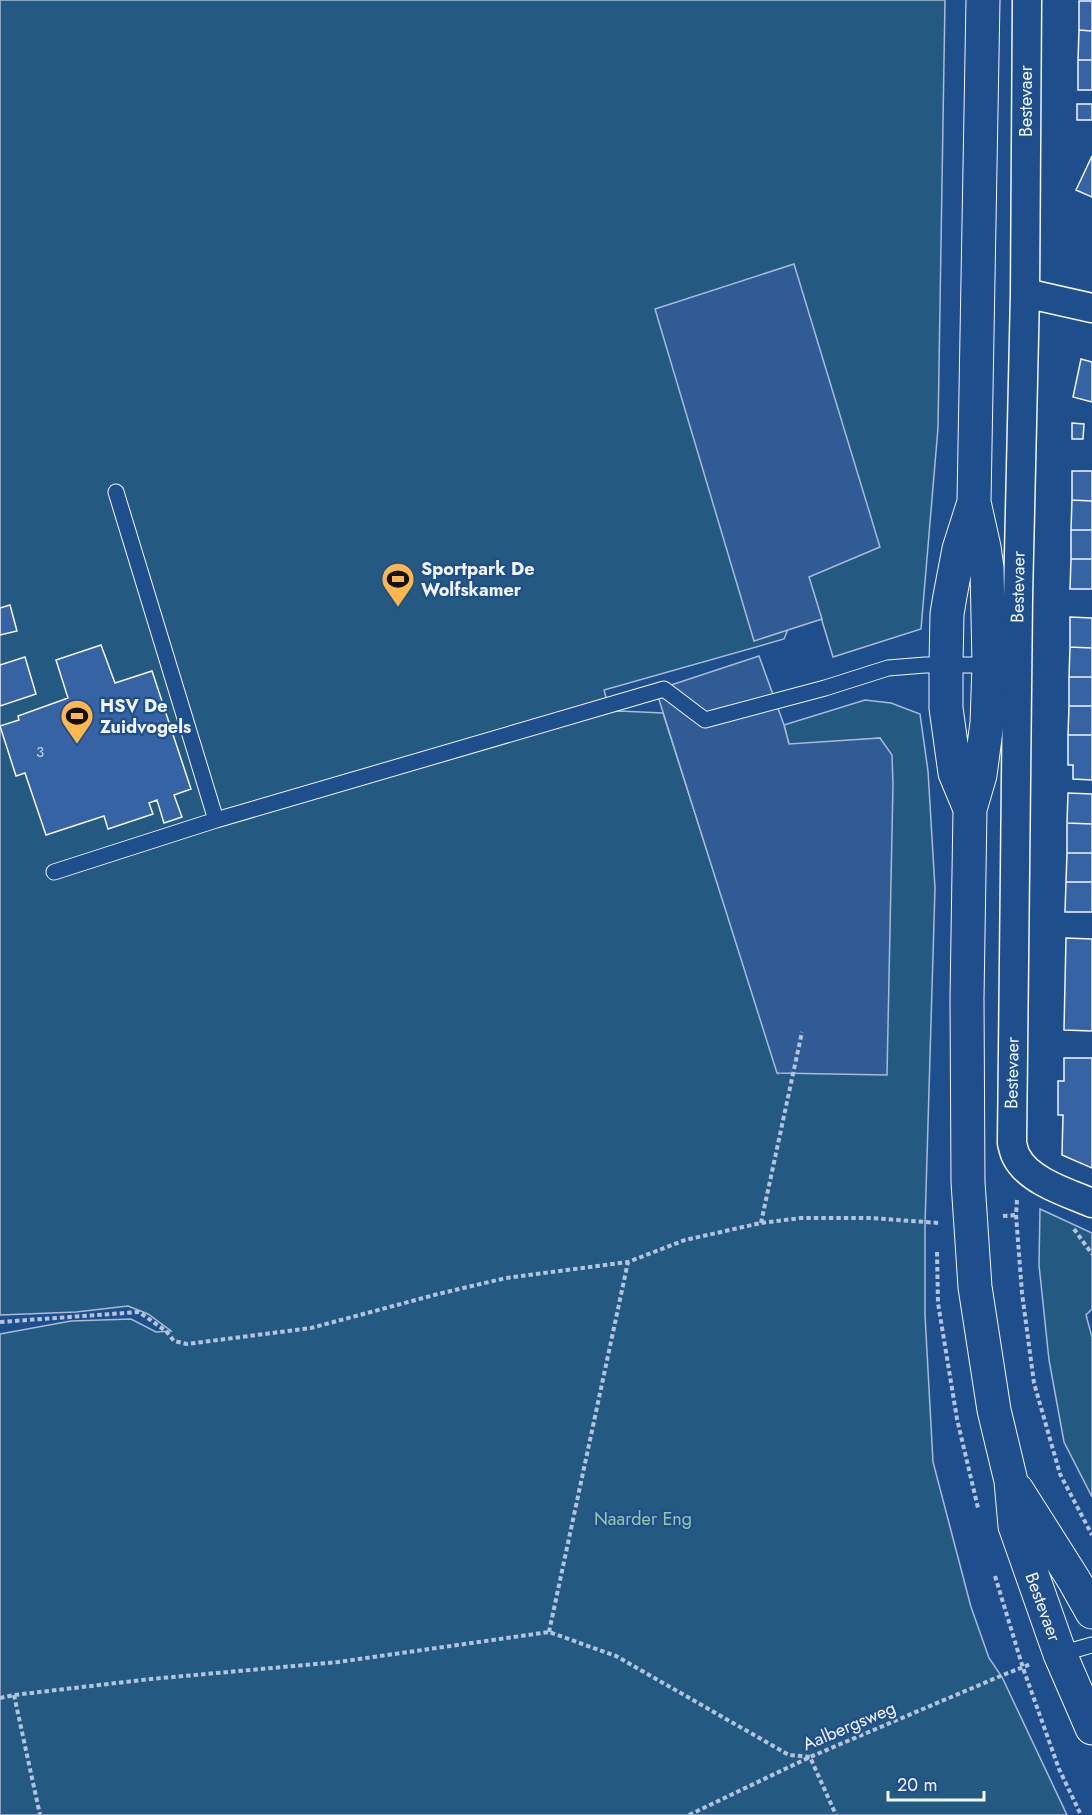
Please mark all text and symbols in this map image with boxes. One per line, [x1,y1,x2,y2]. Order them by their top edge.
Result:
street label: Bestevaer [1013,64,1039,137]
street label: Bestevaer [1004,550,1032,623]
place label: Sportpark De Wolfskamer [421,556,535,603]
sports icon: Sportpark De Wolfskamer [380,561,416,608]
place label: HSV De Zuidvogels [100,693,191,740]
sports icon: HSV De Zuidvogels [59,698,95,745]
house number: 3 [36,741,44,763]
street label: Bestevaer [998,1036,1026,1109]
park label: Naarder Eng [594,1506,692,1532]
street label: Bestevaer [1018,1569,1068,1646]
street label: Aalbergsweg [798,1695,900,1757]
scale bar [888,1764,984,1802]
text: 20 m [897,1772,937,1798]

